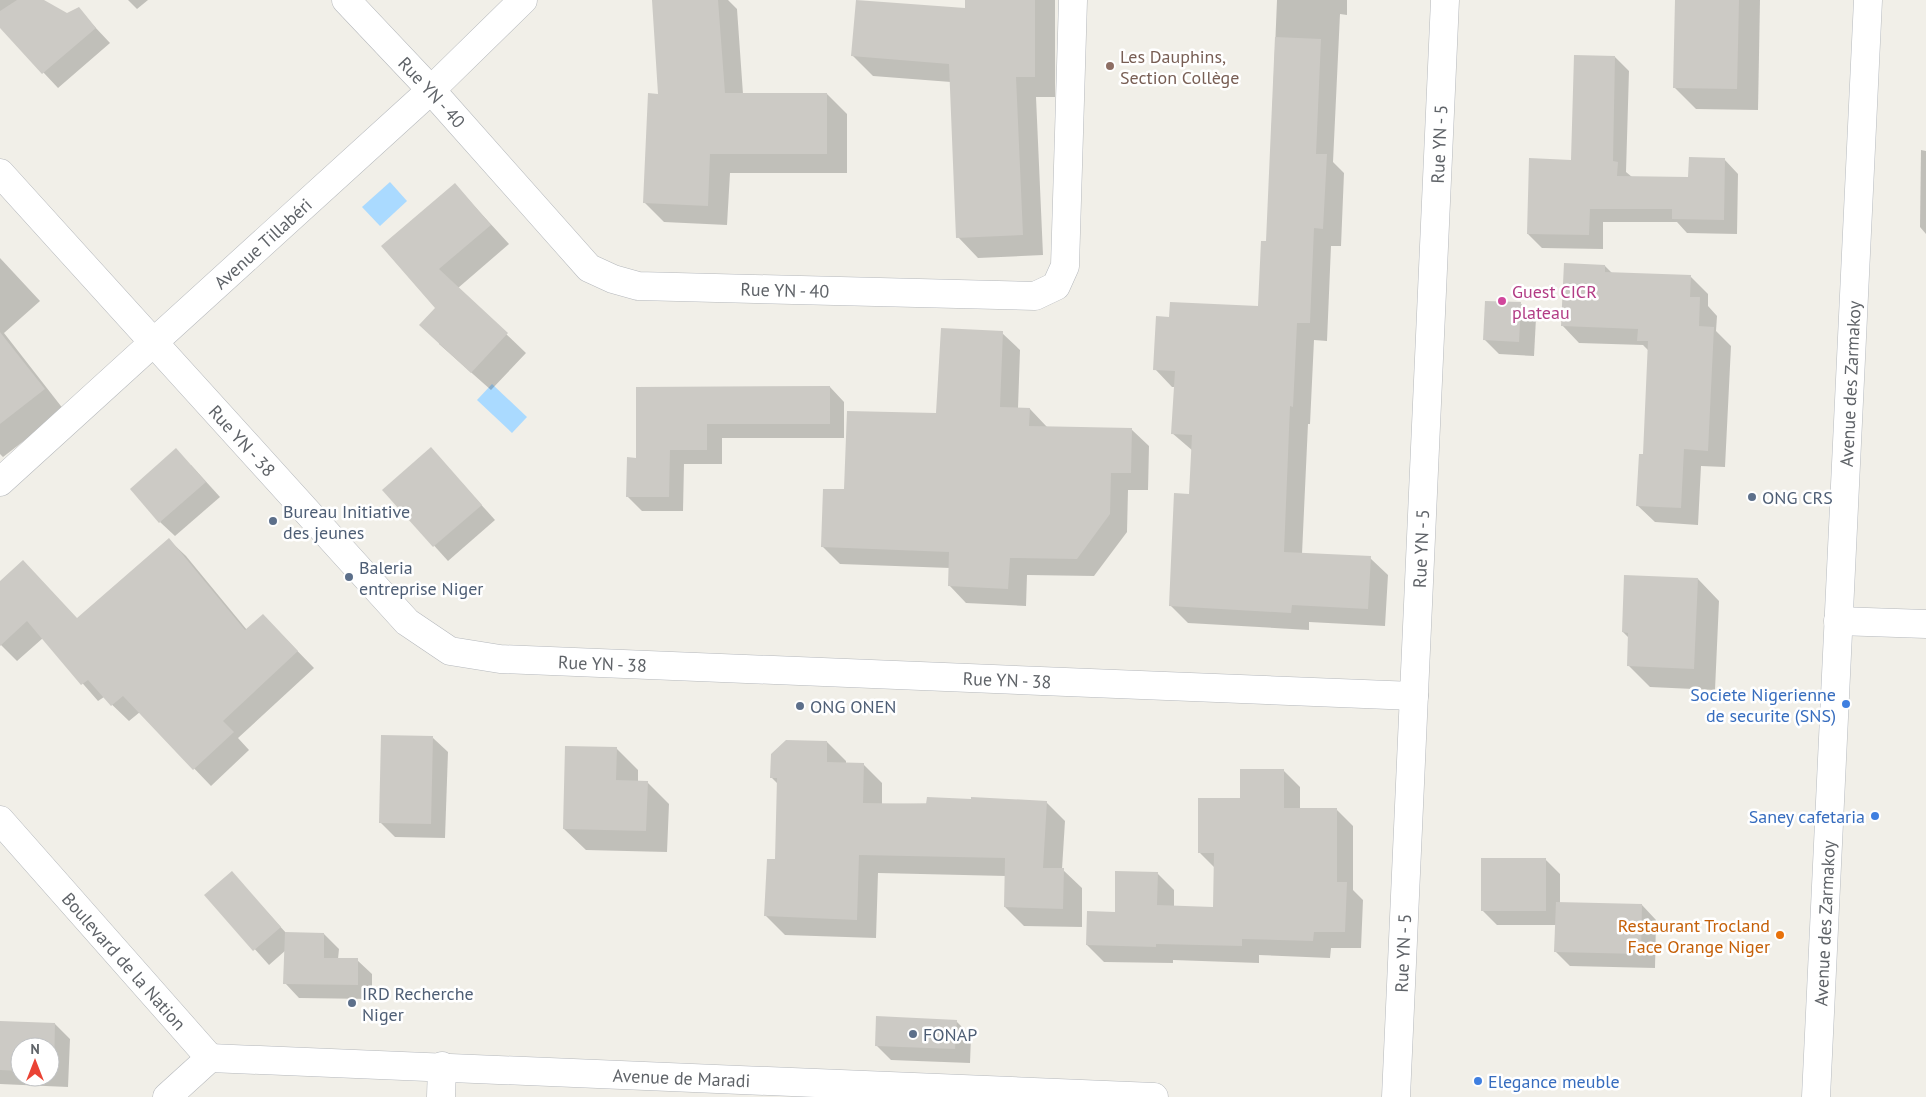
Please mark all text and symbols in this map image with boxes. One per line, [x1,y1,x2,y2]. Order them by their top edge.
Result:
place label: Les Dauphins, Section Collège [1120,45,1239,89]
street label: Rue YN - 40 [394,51,471,133]
marker: Les Dauphins, Section Collège [1104,60,1116,72]
street label: Rue YN - 5 [1425,104,1452,184]
street label: Avenue Tillabéri [209,193,316,294]
street label: Rue YN - 40 [740,277,830,302]
place label: Guest CICR plateau [1512,280,1597,324]
marker: Guest CICR plateau [1496,295,1508,307]
street label: Avenue des Zarmakoy [1834,300,1865,467]
street label: Rue YN - 38 [204,400,281,481]
place label: ONG CRS [1762,486,1833,509]
marker: ONG CRS [1746,491,1758,503]
place label: Bureau Initiative des jeunes [283,500,410,544]
street label: Rue YN - 5 [1407,509,1434,588]
marker: Bureau Initiative des jeunes [267,515,279,527]
place label: Baleria entreprise Niger [359,556,483,600]
marker: Baleria entreprise Niger [343,571,355,583]
street label: Rue YN - 38 [558,650,647,676]
street label: Rue YN - 38 [962,666,1052,693]
place label: Societe Nigerienne de securite (SNS) [1690,683,1836,727]
place label: ONG ONEN [810,695,896,718]
marker: Societe Nigerienne de securite (SNS) [1840,698,1852,710]
marker: ONG ONEN [794,700,806,712]
place label: Saney cafetaria [1749,805,1865,828]
marker: Saney cafetaria [1869,810,1881,822]
street label: Avenue des Zarmakoy [1809,839,1840,1007]
street label: Boulevard de la Nation [57,887,191,1035]
street label: Rue YN - 5 [1389,913,1416,993]
place label: Restaurant Trocland Face Orange Niger [1618,914,1770,958]
marker: Restaurant Trocland Face Orange Niger [1774,929,1786,941]
place label: IRD Recherche Niger [362,982,474,1026]
marker: IRD Recherche Niger [346,997,358,1009]
place label: FONAP [923,1023,977,1046]
marker: FONAP [907,1028,919,1040]
north arrow [10,1037,60,1087]
text: N [30,1040,40,1058]
street label: Avenue de Maradi [612,1063,751,1092]
place label: Elegance meuble [1488,1070,1620,1093]
marker: Elegance meuble [1472,1075,1484,1087]

